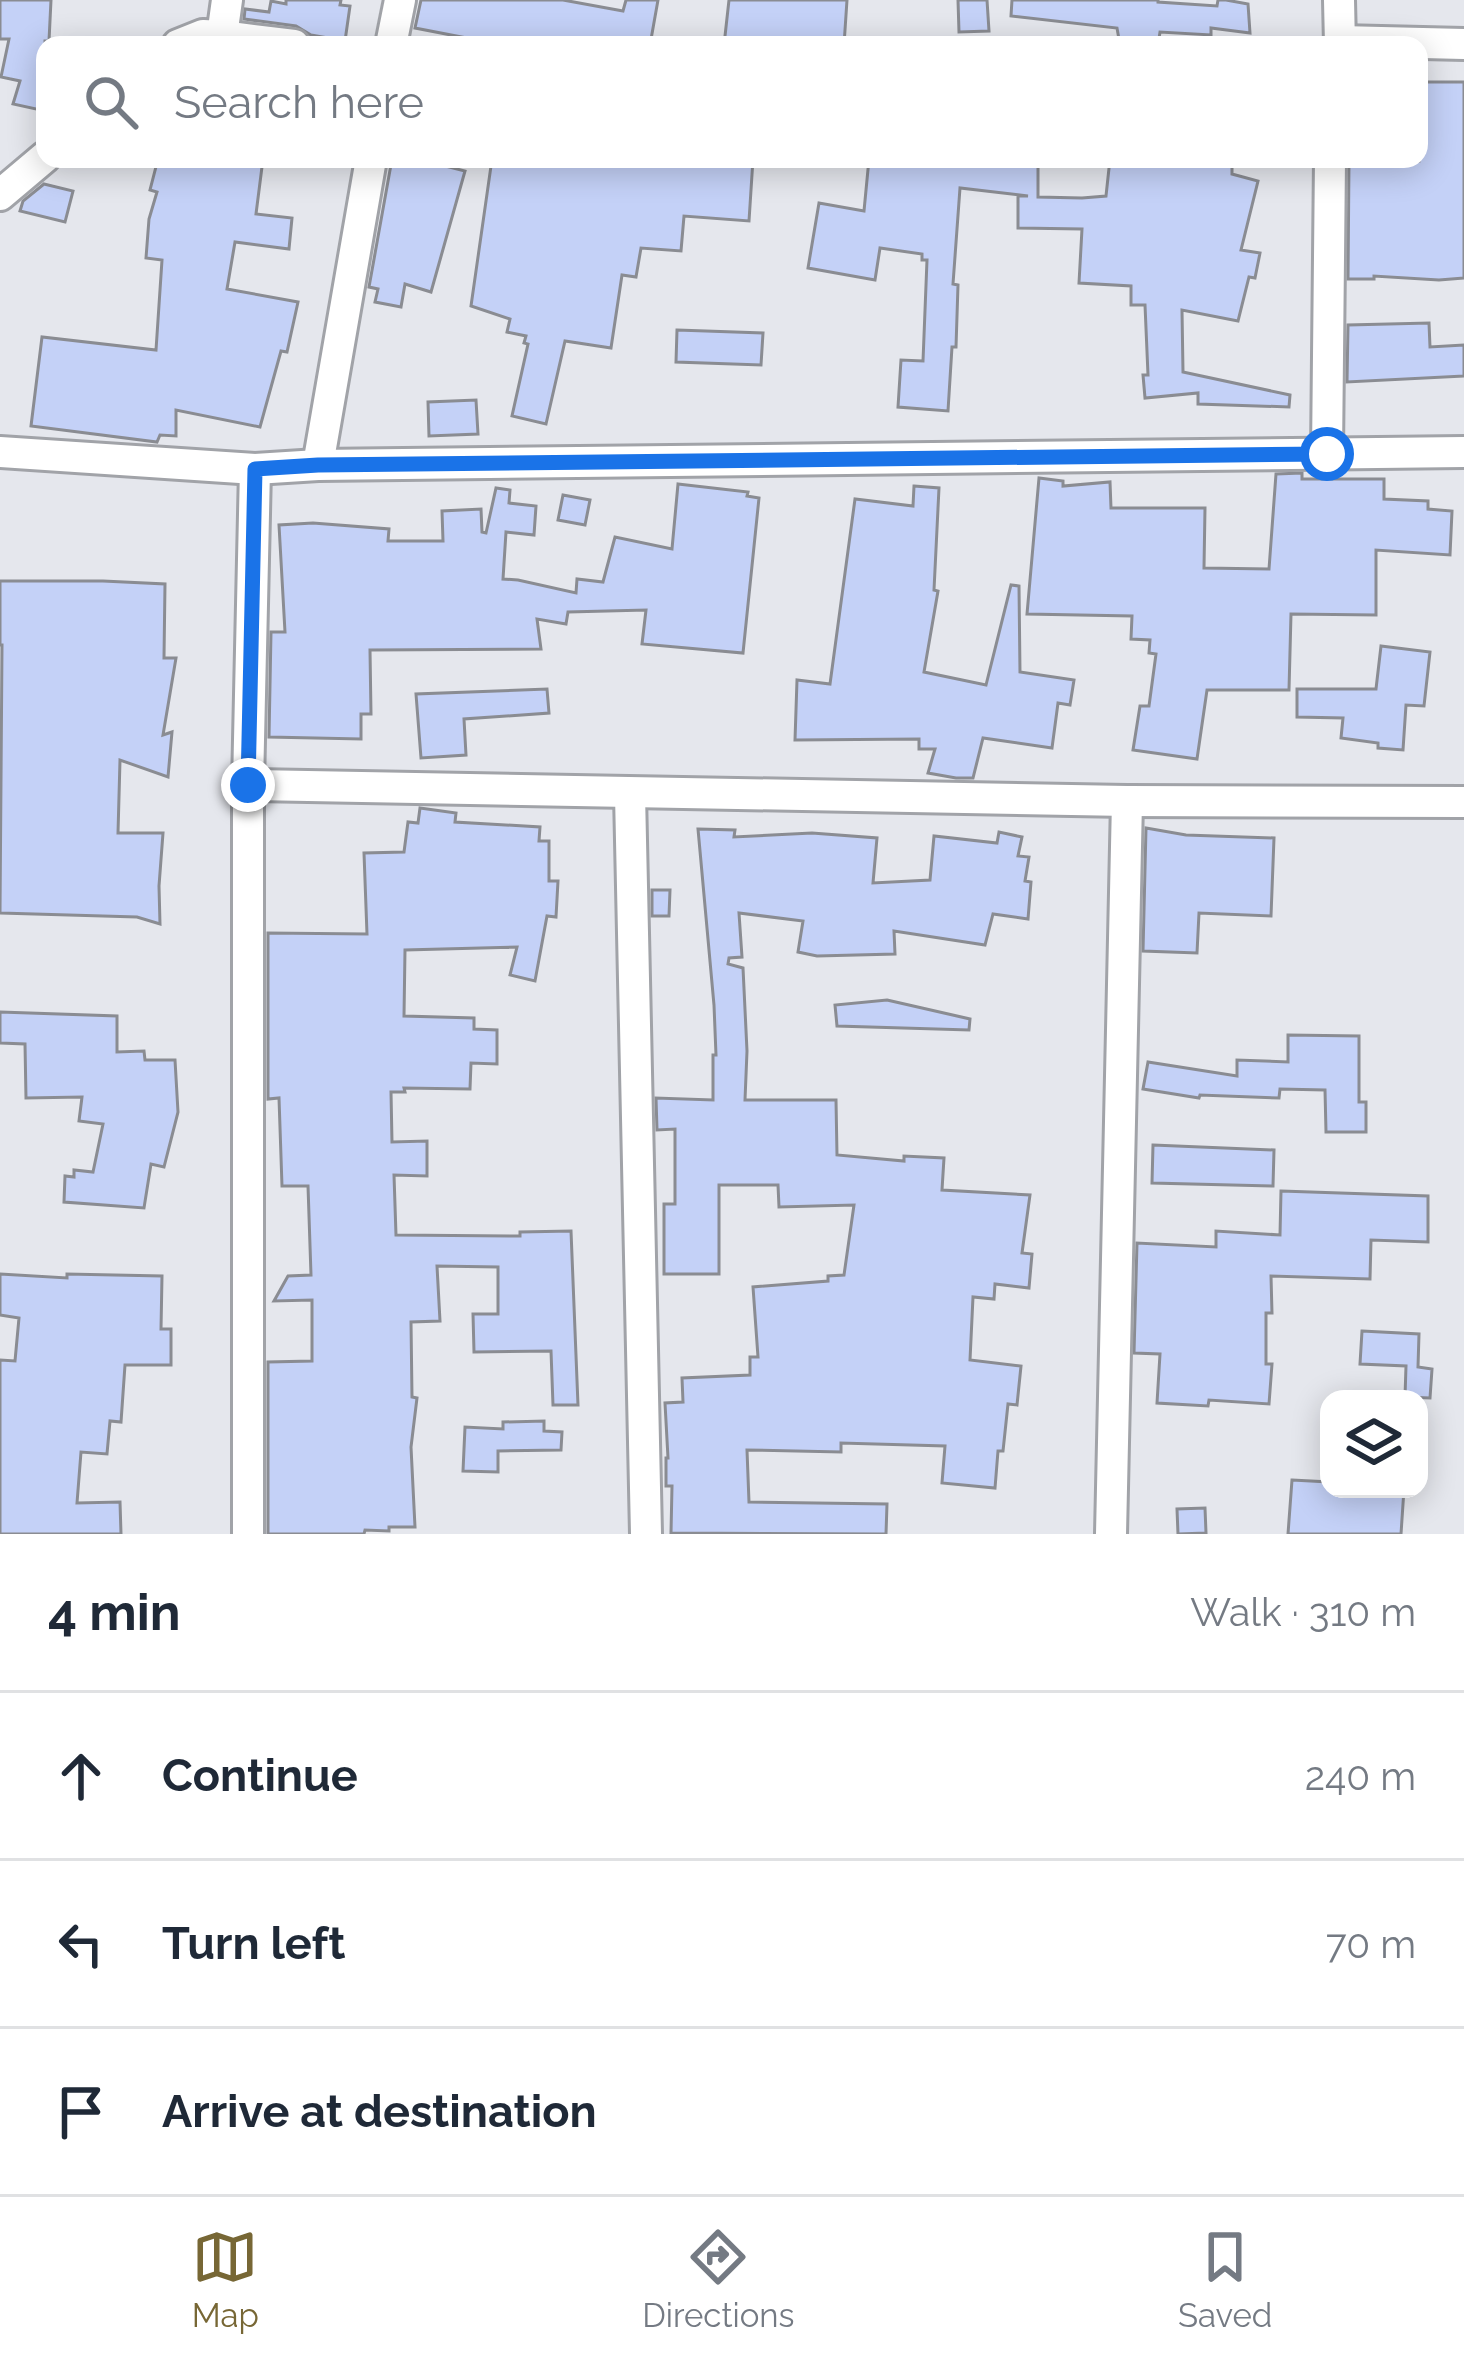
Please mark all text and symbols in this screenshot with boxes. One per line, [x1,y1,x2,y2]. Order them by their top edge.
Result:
search box [36,36,1428,168]
icon: search [78,69,144,135]
text: Search here [174,76,424,129]
route start [1300,427,1354,481]
route end [221,758,275,812]
map controls [1320,1390,1428,1498]
button: layers [1320,1390,1428,1498]
text: 4 min [48,1582,181,1642]
text: Walk · 310 m [1190,1589,1416,1635]
icon: ahead [48,1743,114,1809]
text: Continue [162,1749,358,1802]
text: 240 m [1305,1753,1416,1799]
icon: left [48,1911,114,1977]
text: Turn left [162,1917,345,1970]
text: 70 m [1326,1921,1416,1967]
icon: arrive [48,2079,114,2145]
text: Arrive at destination [162,2085,597,2138]
tab: Map [192,2224,259,2335]
tab: Directions [642,2224,795,2335]
tab: Saved [1178,2224,1272,2335]

